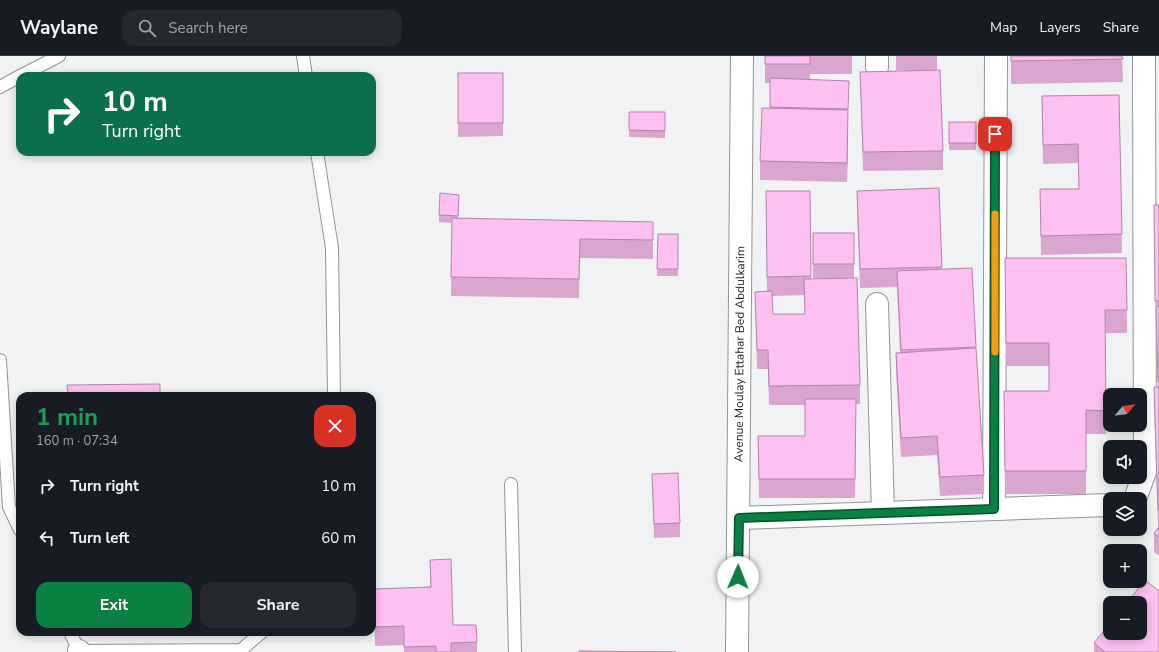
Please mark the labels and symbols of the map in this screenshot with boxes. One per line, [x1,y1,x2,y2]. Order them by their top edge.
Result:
pin [978,117,1012,151]
street label: Avenue Moulay Ettahar Bed Abdulkarim [731,246,748,462]
north arrow [1103,388,1147,432]
position arrow [717,556,759,598]

